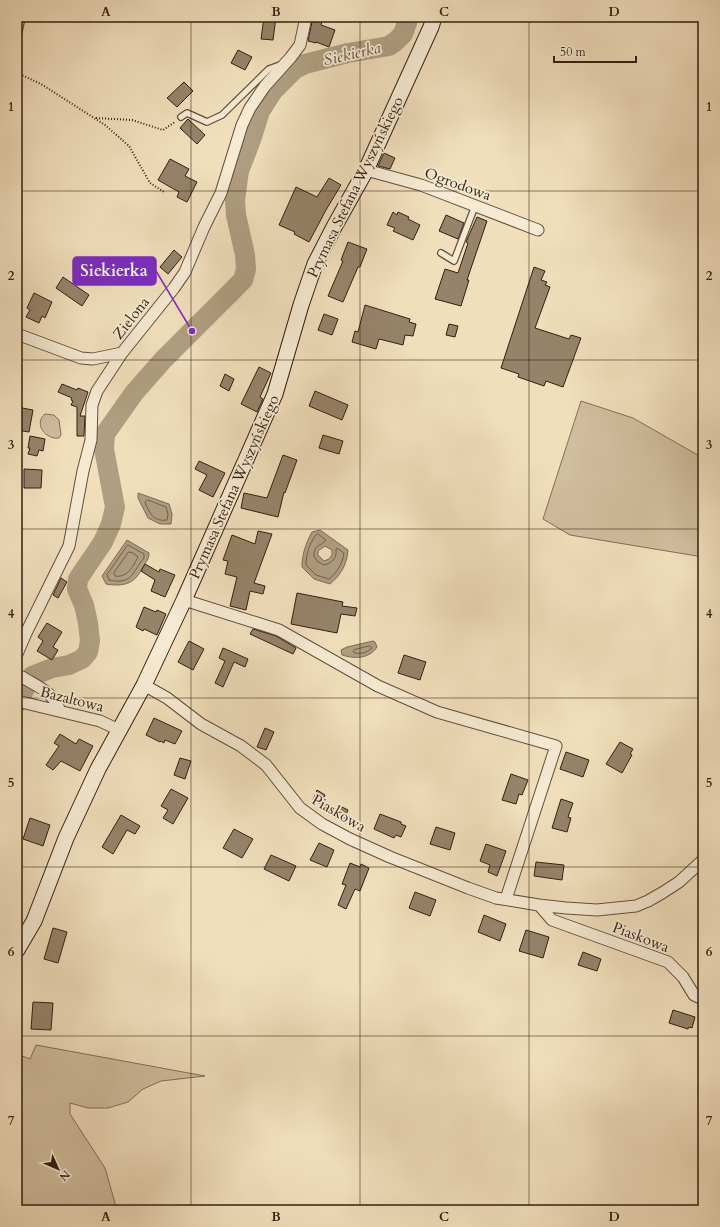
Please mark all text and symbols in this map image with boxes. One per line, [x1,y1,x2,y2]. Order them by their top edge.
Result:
text: A [101,3,111,21]
text: B [271,3,281,21]
text: C [439,3,449,21]
text: D [608,3,620,21]
water label: Siekierka [321,37,383,71]
scale bar [554,38,636,64]
text: 50 m [560,44,587,60]
street label: Prymasa Stefana Wyszyńskiego [302,93,408,281]
text: 1 [8,98,14,116]
text: 1 [706,98,712,116]
street label: Ogrodowa [422,163,495,205]
callout: Siekierka [73,257,156,285]
text: Siekierka [80,260,148,282]
text: 2 [8,267,15,285]
text: 2 [706,267,713,285]
street label: Zielona [108,292,154,343]
street label: Prymasa Stefana Wyszyńskiego [184,392,284,582]
text: 3 [8,436,15,454]
text: 3 [706,436,713,454]
text: 4 [8,605,15,623]
text: 4 [706,605,713,623]
street label: Bazaltowa [38,681,106,717]
text: 5 [8,774,14,792]
text: 5 [706,774,712,792]
street label: Piaskowa [308,790,370,837]
street label: Piaskowa [610,917,673,957]
text: 6 [8,943,15,961]
text: 6 [706,943,713,961]
text: 7 [8,1112,15,1130]
text: 7 [706,1112,713,1130]
north arrow [38,1149,78,1189]
text: N [56,1167,73,1185]
text: A [101,1208,111,1226]
text: B [271,1208,281,1226]
text: C [439,1208,449,1226]
text: D [608,1208,620,1226]

